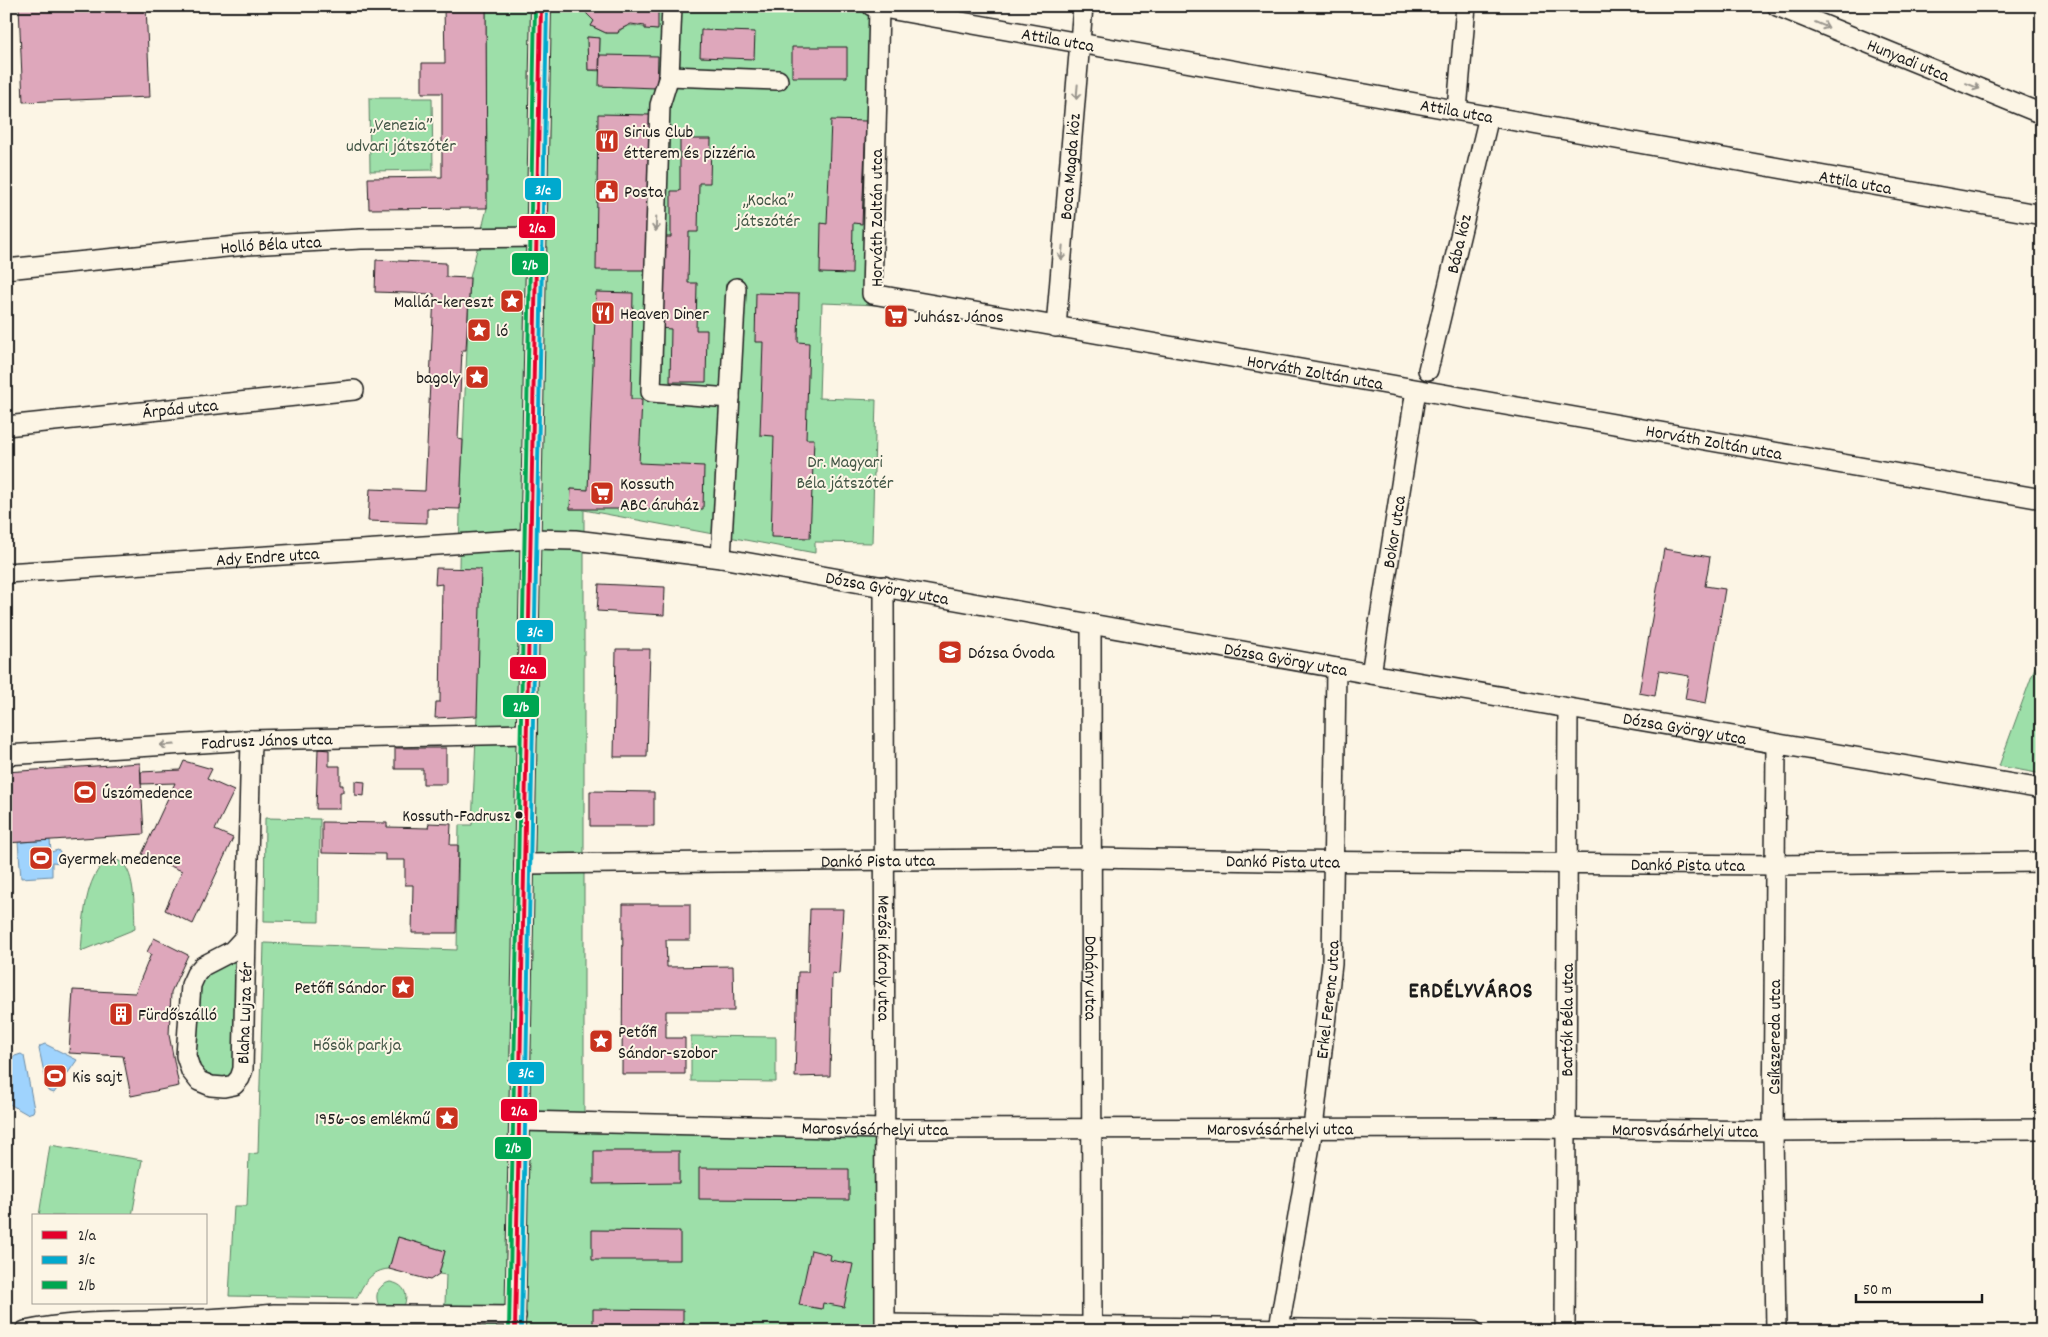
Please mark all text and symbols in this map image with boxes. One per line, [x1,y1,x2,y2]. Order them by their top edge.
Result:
one-way arrow [1814,20,1829,30]
street label: Attila utca [1019,23,1096,61]
street label: Hunyadi utca [1863,34,1953,90]
one-way arrow [1965,82,1980,91]
one-way arrow [1072,83,1081,99]
street label: Attila utca [1418,94,1495,132]
street label: Boca Magda köz [1055,112,1089,221]
park label: „Venezia” udvari játszótér [346,114,456,160]
place label: Sirius Club étterem és pizzéria [624,121,756,167]
restaurant icon: Sirius Club étterem és pizzéria [594,128,620,154]
street label: Horváth Zoltán utca [866,149,891,287]
street label: Attila utca [1817,165,1894,203]
line badge: 3/c [524,177,562,201]
public building icon: Posta [594,178,620,204]
text: 3/c [535,181,551,201]
place label: Posta [624,181,663,206]
park label: „Kocka” játszótér [734,189,800,235]
street label: Bába köz [1442,212,1480,276]
line badge: 2/a [518,215,556,239]
one-way arrow [652,216,661,232]
text: 2/a [529,219,547,239]
street label: Holló Béla utca [219,231,323,263]
one-way arrow [1057,245,1067,261]
line badge: 2/b [511,252,549,276]
text: 2/b [522,256,538,276]
place icon: Mallár-kereszt [499,288,525,314]
place label: Mallár-kereszt [394,291,494,316]
restaurant icon: Heaven Diner [590,300,616,326]
place label: Heaven Diner [620,303,709,328]
supermarket icon: Juhász János [883,303,909,329]
place label: Juhász János [914,306,1004,331]
place icon: ló [466,317,492,343]
place label: ló [496,320,508,345]
street label: Horváth Zoltán utca [1245,350,1385,398]
place icon: bagoly [464,364,490,390]
place label: bagoly [416,367,461,392]
street label: Árpád utca [141,394,220,427]
street label: Horváth Zoltán utca [1644,420,1784,468]
park label: Dr. Magyari Béla játszótér [797,451,894,497]
place label: Kossuth ABC áruház [620,473,699,519]
supermarket icon: Kossuth ABC áruház [589,480,615,506]
street label: Bokor utca [1378,494,1414,570]
street label: Ady Endre utca [215,543,321,574]
street label: Dózsa György utca [823,567,951,614]
line badge: 3/c [516,619,554,643]
text: 3/c [527,623,543,643]
street label: Dózsa György utca [1222,638,1350,685]
school or university icon: Dózsa Óvoda [937,639,963,665]
place label: Dózsa Óvoda [968,642,1055,667]
line badge: 2/a [509,656,547,680]
text: 2/a [520,660,538,680]
line badge: 2/b [502,694,540,718]
text: 2/b [513,698,529,718]
street label: Dózsa György utca [1621,708,1749,753]
street label: Fadrusz János utca [200,728,333,758]
one-way arrow [160,741,176,750]
sports icon: Úszómedence [72,779,98,805]
place label: Úszómedence [102,782,193,807]
place label: Kossuth-Fadrusz [402,806,511,830]
marker: Kossuth-Fadrusz [514,810,524,820]
sports icon: Gyermek medence [28,845,54,871]
place label: Gyermek medence [58,848,181,873]
street label: Dankó Pista utca [821,850,936,876]
street label: Dankó Pista utca [1226,850,1341,877]
street label: Dankó Pista utca [1631,854,1746,880]
street label: Mezősi Károly utca [869,895,895,1022]
street label: Dohány utca [1076,936,1102,1021]
street label: Erkel Ferenc utca [1311,940,1347,1061]
street label: Blaha Lujza tér [232,961,261,1065]
street label: Bartók Béla utca [1556,963,1582,1077]
place icon: Petőfi Sándor [390,974,416,1000]
place label: Petőfi Sándor [294,977,386,1002]
district label: ERDÉLYVÁROS [1408,977,1534,1008]
street label: Csíkszereda utca [1763,979,1789,1095]
building icon: Fürdőszálló [108,1001,134,1027]
place label: Fürdőszálló [138,1004,217,1029]
place label: Petőfi Sándor-szobor [618,1021,718,1067]
place icon: Petőfi Sándor-szobor [588,1028,614,1054]
park label: Hősök parkja [313,1034,402,1059]
line badge: 3/c [507,1061,545,1085]
sports icon: Kis sajt [42,1063,68,1089]
text: 3/c [518,1064,534,1084]
place label: Kis sajt [72,1066,123,1091]
line badge: 2/a [500,1098,538,1122]
text: 2/a [511,1102,529,1122]
place icon: 1956-os emlékmű [434,1105,460,1131]
place label: 1956-os emlékmű [315,1108,430,1133]
street label: Marosvásárhelyi utca [801,1117,949,1144]
street label: Marosvásárhelyi utca [1207,1118,1354,1144]
street label: Marosvásárhelyi utca [1612,1119,1759,1146]
line badge: 2/b [494,1136,532,1160]
text: 2/b [505,1139,521,1159]
legend [32,1214,208,1304]
text: 2/a [78,1226,97,1248]
text: 3/c [78,1250,95,1272]
scale bar [1856,1272,1982,1304]
text: 2/b [78,1276,95,1298]
text: 50 m [1863,1280,1892,1302]

